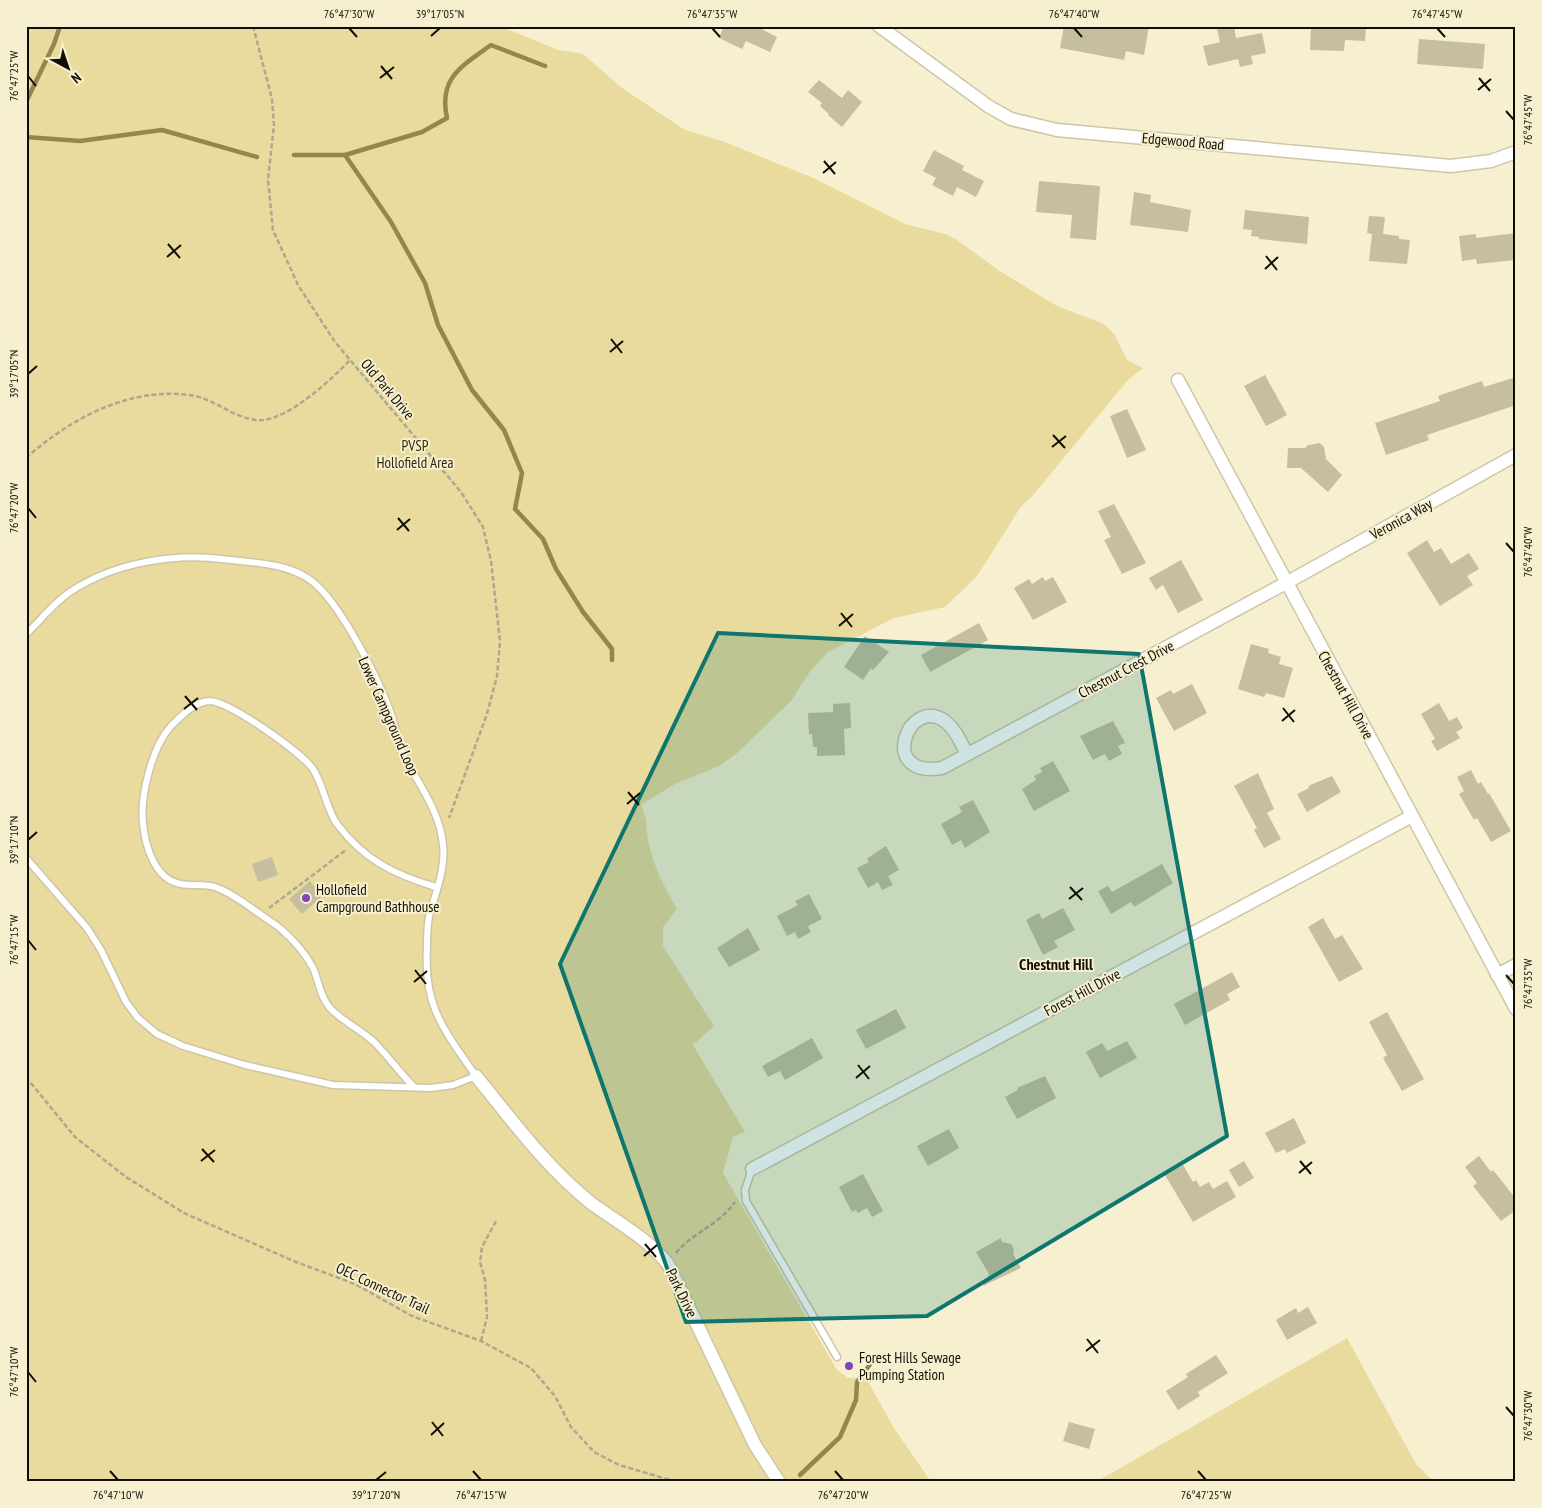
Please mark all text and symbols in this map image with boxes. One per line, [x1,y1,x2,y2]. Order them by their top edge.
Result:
text: 76°47'30"W [324,6,374,21]
text: 39°17'05"N [416,6,464,21]
text: 76°47'35"W [687,6,737,21]
text: 76°47'40"W [1049,6,1099,21]
text: 76°47'45"W [1412,6,1462,21]
north arrow [42,42,92,92]
text: 76°47'25"W [6,51,21,101]
text: N [68,69,85,87]
text: 76°47'45"W [1520,95,1535,145]
street label: Edgewood Road [1141,128,1225,154]
text: 39°17'05"N [6,350,21,398]
street label: Old Park Drive [357,355,419,423]
park label: PVSP Hollofield Area [377,436,453,472]
text: 76°47'20"W [6,483,21,533]
street label: Veronica Way [1366,494,1436,544]
text: 76°47'40"W [1520,527,1535,577]
street label: Chestnut Crest Drive [1075,636,1177,702]
street label: Chestnut Hill Drive [1314,648,1378,742]
street label: Lower Campground Loop [354,654,424,778]
text: 39°17'10"N [6,816,21,864]
place label: Hollofield Campground Bathhouse [316,880,439,916]
marker: Hollofield Campground Bathhouse [300,892,312,904]
text: 76°47'15"W [6,915,21,965]
district label: Chestnut Hill [1019,954,1093,974]
text: 76°47'35"W [1520,959,1535,1009]
street label: Forest Hill Drive [1040,964,1124,1020]
street label: OEC Connector Trail [333,1258,433,1318]
street label: Park Drive [662,1265,702,1321]
text: 76°47'10"W [6,1347,21,1397]
place label: Forest Hills Sewage Pumping Station [859,1348,961,1384]
marker: Forest Hills Sewage Pumping Station [843,1360,855,1372]
text: 76°47'30"W [1520,1391,1535,1441]
text: 76°47'10"W [93,1487,143,1502]
text: 39°17'20"N [352,1487,400,1502]
text: 76°47'15"W [456,1487,506,1502]
text: 76°47'20"W [818,1487,868,1502]
text: 76°47'25"W [1181,1487,1231,1502]

